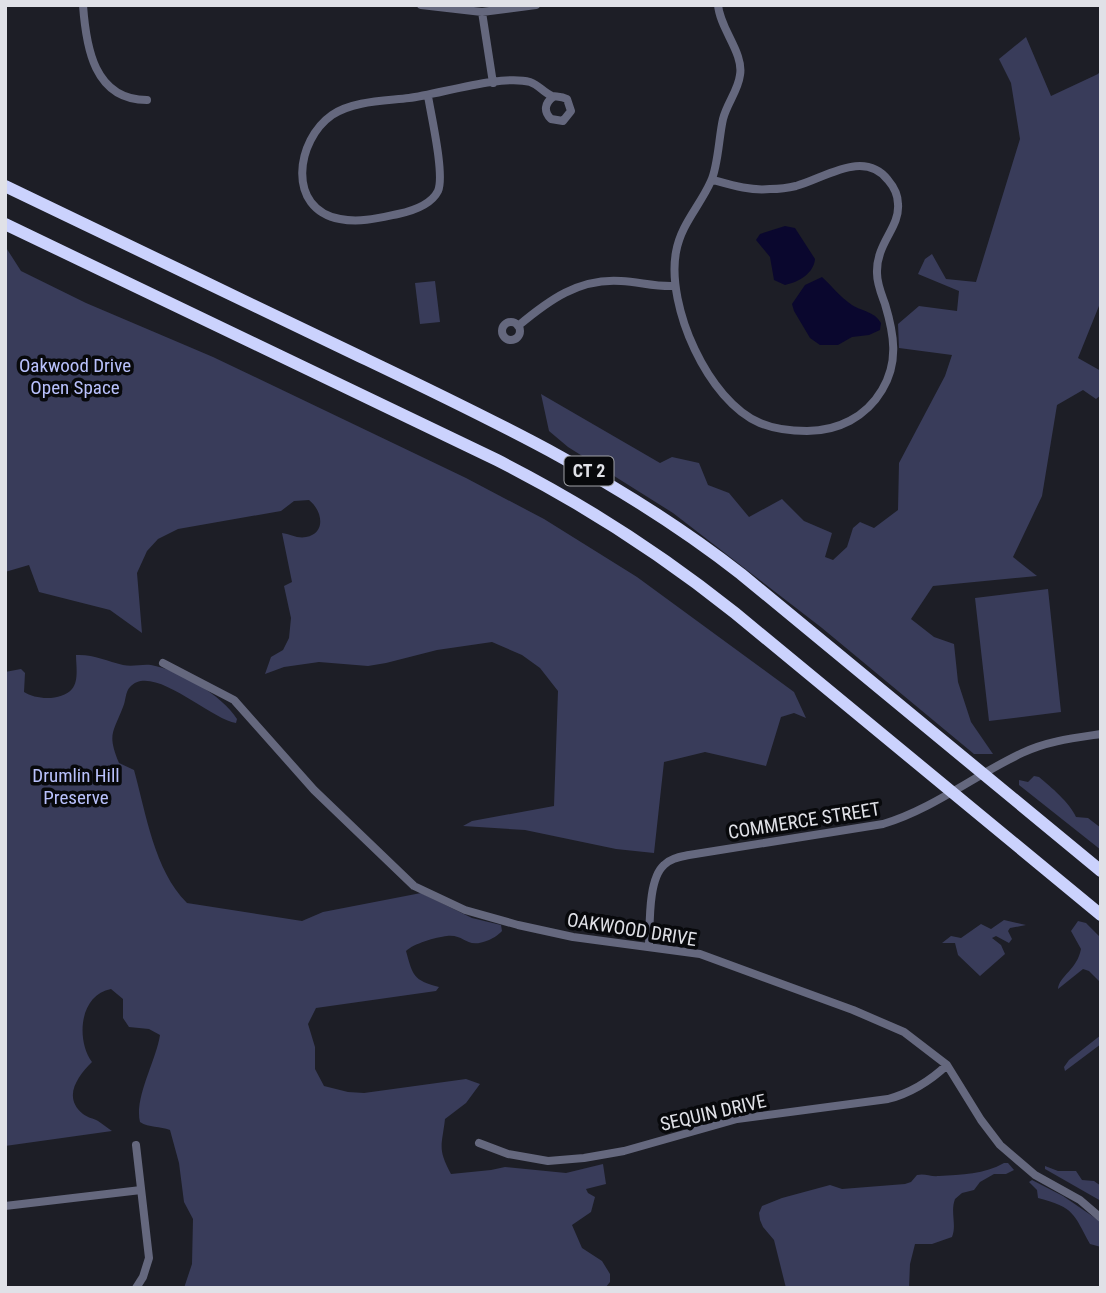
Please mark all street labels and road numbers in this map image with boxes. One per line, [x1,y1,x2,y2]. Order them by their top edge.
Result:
road number: CT 2 [564,457,614,486]
street label: COMMERCE STREET [726,797,882,844]
street label: OAKWOOD DRIVE [566,908,698,951]
street label: SEQUIN DRIVE [658,1089,768,1136]

